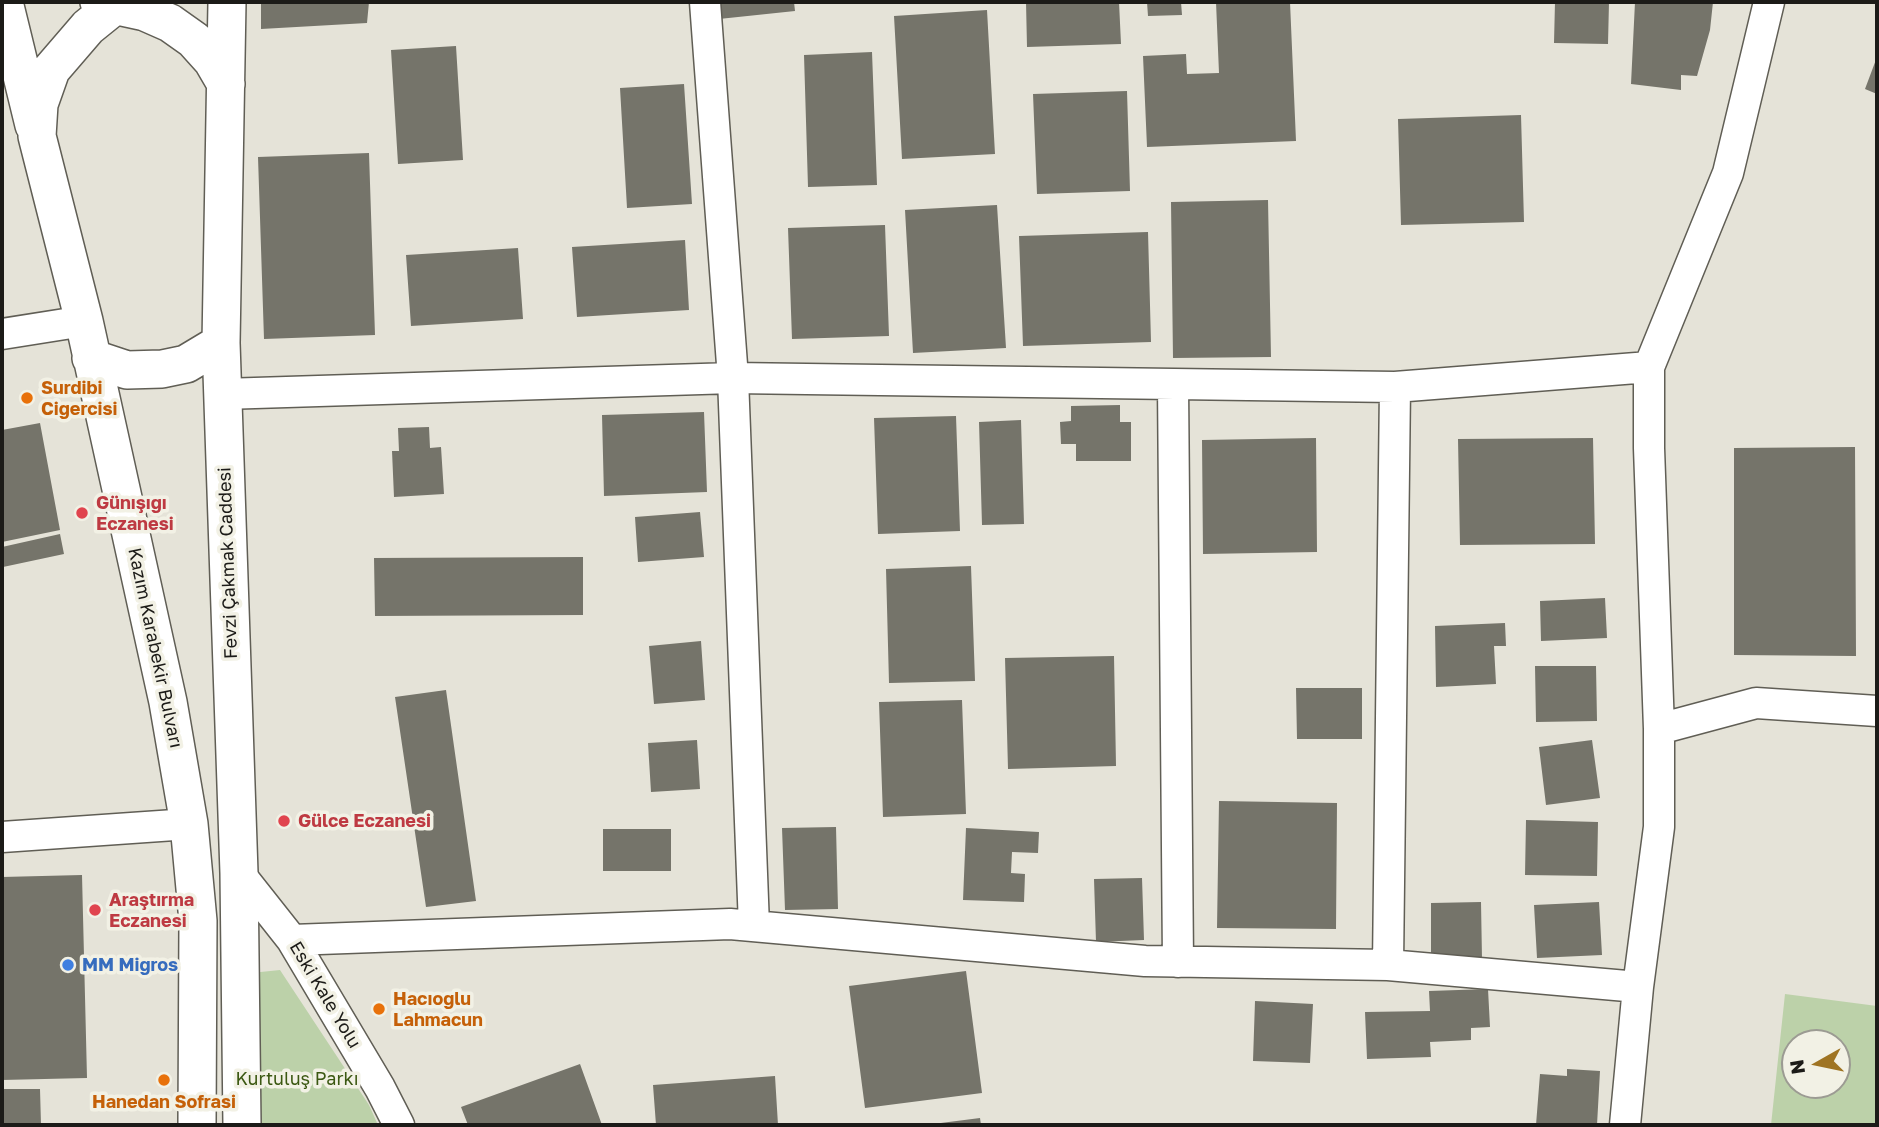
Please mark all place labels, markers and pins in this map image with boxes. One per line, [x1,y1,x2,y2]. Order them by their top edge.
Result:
place label: Surdibi Ciğercisi [41,377,117,420]
marker: Surdibi Ciğercisi [19,390,35,406]
place label: Günışığı Eczanesi [96,492,174,534]
marker: Günışığı Eczanesi [74,505,90,521]
place label: Gülce Eczanesi [298,810,431,832]
marker: Gülce Eczanesi [276,813,292,829]
place label: Araştırma Eczanesi [109,889,194,932]
marker: Araştırma Eczanesi [87,902,103,918]
place label: MM Migros [82,954,178,976]
marker: MM Migros [60,957,76,973]
place label: Hacıoğlu Lahmacun [393,988,483,1030]
marker: Hacıoğlu Lahmacun [371,1001,387,1017]
marker: Hanedan Sofrasi [156,1072,172,1088]
place label: Hanedan Sofrasi [92,1091,236,1113]

